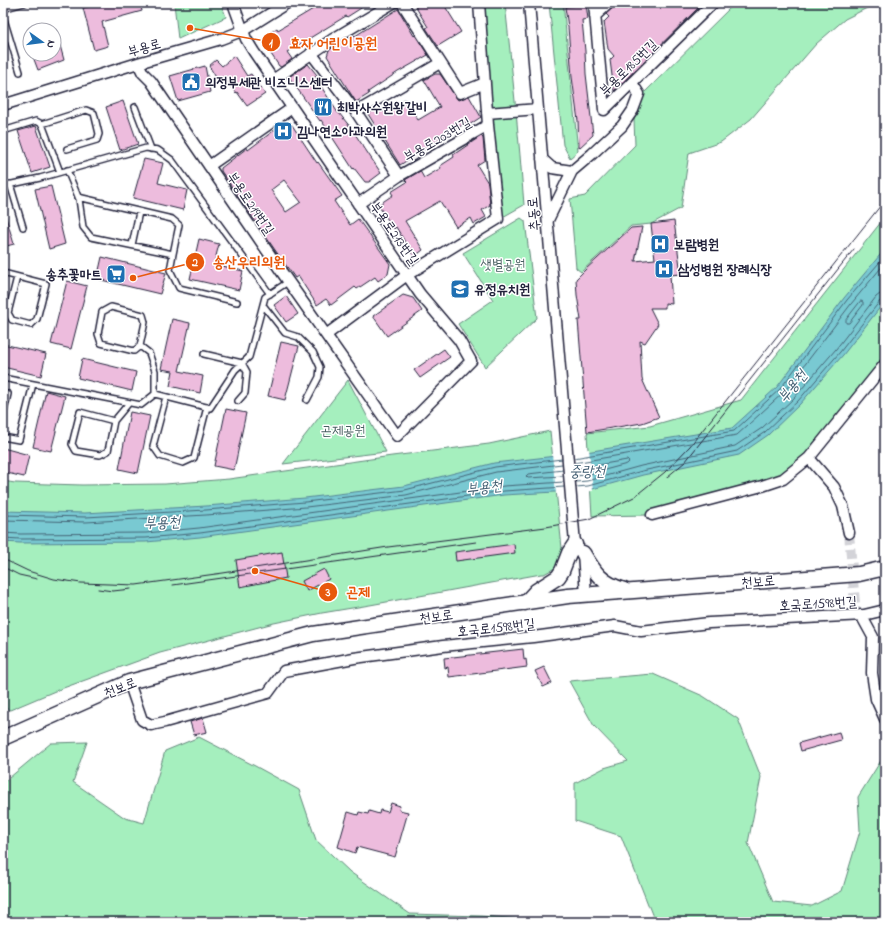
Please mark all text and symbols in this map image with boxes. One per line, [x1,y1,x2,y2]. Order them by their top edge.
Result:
north arrow [22,22,62,62]
callout: 효자 어린이공원 [261,29,385,56]
text: 효자 어린이공원 [289,33,377,55]
street label: 부용로 [125,34,164,63]
street label: 부용로185번길 [595,34,663,101]
text: 1 [269,35,273,53]
text: N [42,39,59,50]
public building icon: 의정부세관 비즈니스센터 [180,71,202,93]
place label: 의정부세관 비즈니스센터 [205,73,332,94]
restaurant icon: 최박사수원왕갈비 [312,96,334,118]
place label: 최박사수원왕갈비 [337,98,427,119]
street label: 부용로203번길 [400,112,476,168]
hospital icon: 김나연소아과의원 [272,120,294,142]
place label: 김나연소아과의원 [297,122,387,143]
street label: 부용로219번길 [221,168,279,240]
street label: 추동로 [523,196,546,232]
street label: 부용로213번길 [364,198,424,271]
hospital icon: 보람병원 [649,233,671,255]
place label: 보람병원 [674,235,719,256]
callout: 송산우리의원 [185,248,294,275]
text: 송산우리의원 [213,252,285,274]
text: 2 [191,254,198,272]
park label: 샛별공원 [480,255,526,276]
hospital icon: 삼성병원 장례식장 [653,258,675,280]
place label: 삼성병원 장례식장 [677,260,772,281]
supermarket icon: 송추꽃마트 [105,263,127,285]
place label: 송추꽃마트 [46,265,102,286]
school or university icon: 유정유치원 [449,278,471,300]
place label: 유정유치원 [474,280,530,301]
water label: 부용천 [773,364,814,408]
park label: 곤제공원 [320,421,366,442]
water label: 중랑천 [569,461,607,483]
water label: 부용천 [465,475,505,501]
water label: 부용천 [144,511,182,535]
street label: 천보로 [741,571,776,594]
callout: 곤제 [318,578,378,605]
text: 곤제 [346,582,370,604]
text: 3 [325,584,331,602]
street label: 호국로1598번길 [778,592,858,617]
street label: 천보로 [418,605,454,630]
street label: 호국로1598번길 [456,614,537,643]
street label: 천보로 [101,673,140,704]

